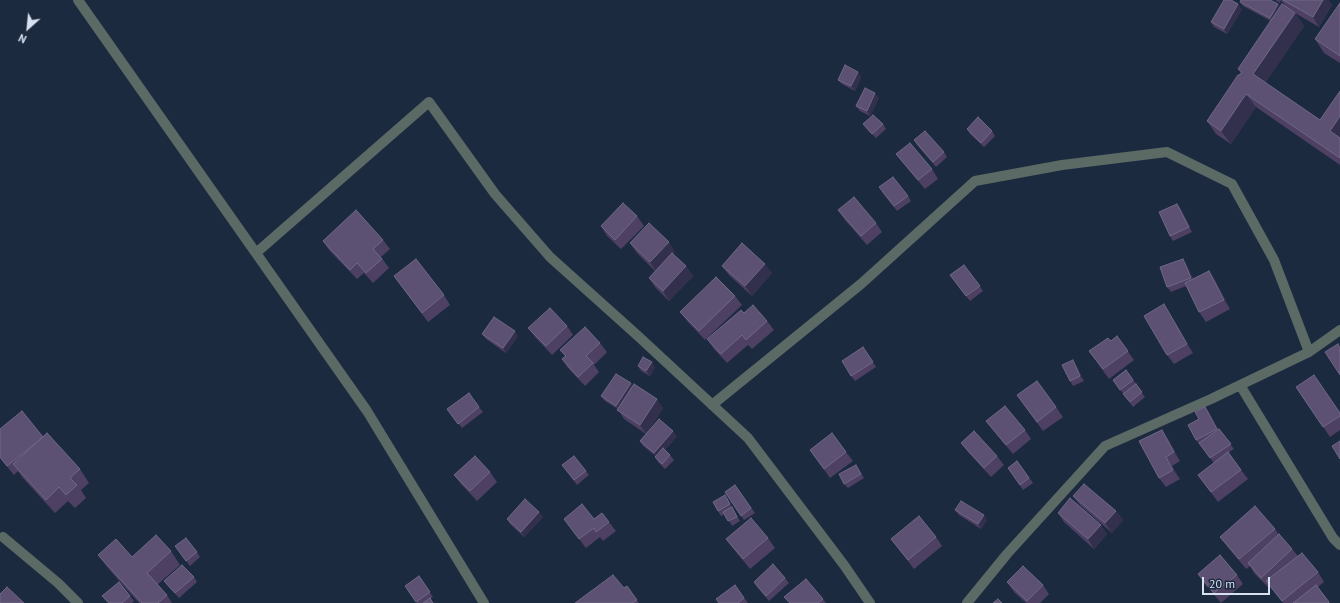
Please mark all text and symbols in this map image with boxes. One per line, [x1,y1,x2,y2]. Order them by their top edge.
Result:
north arrow [8,8,48,48]
text: N [16,31,29,47]
scale bar [1204,569,1272,595]
text: 20 m [1209,576,1235,591]

